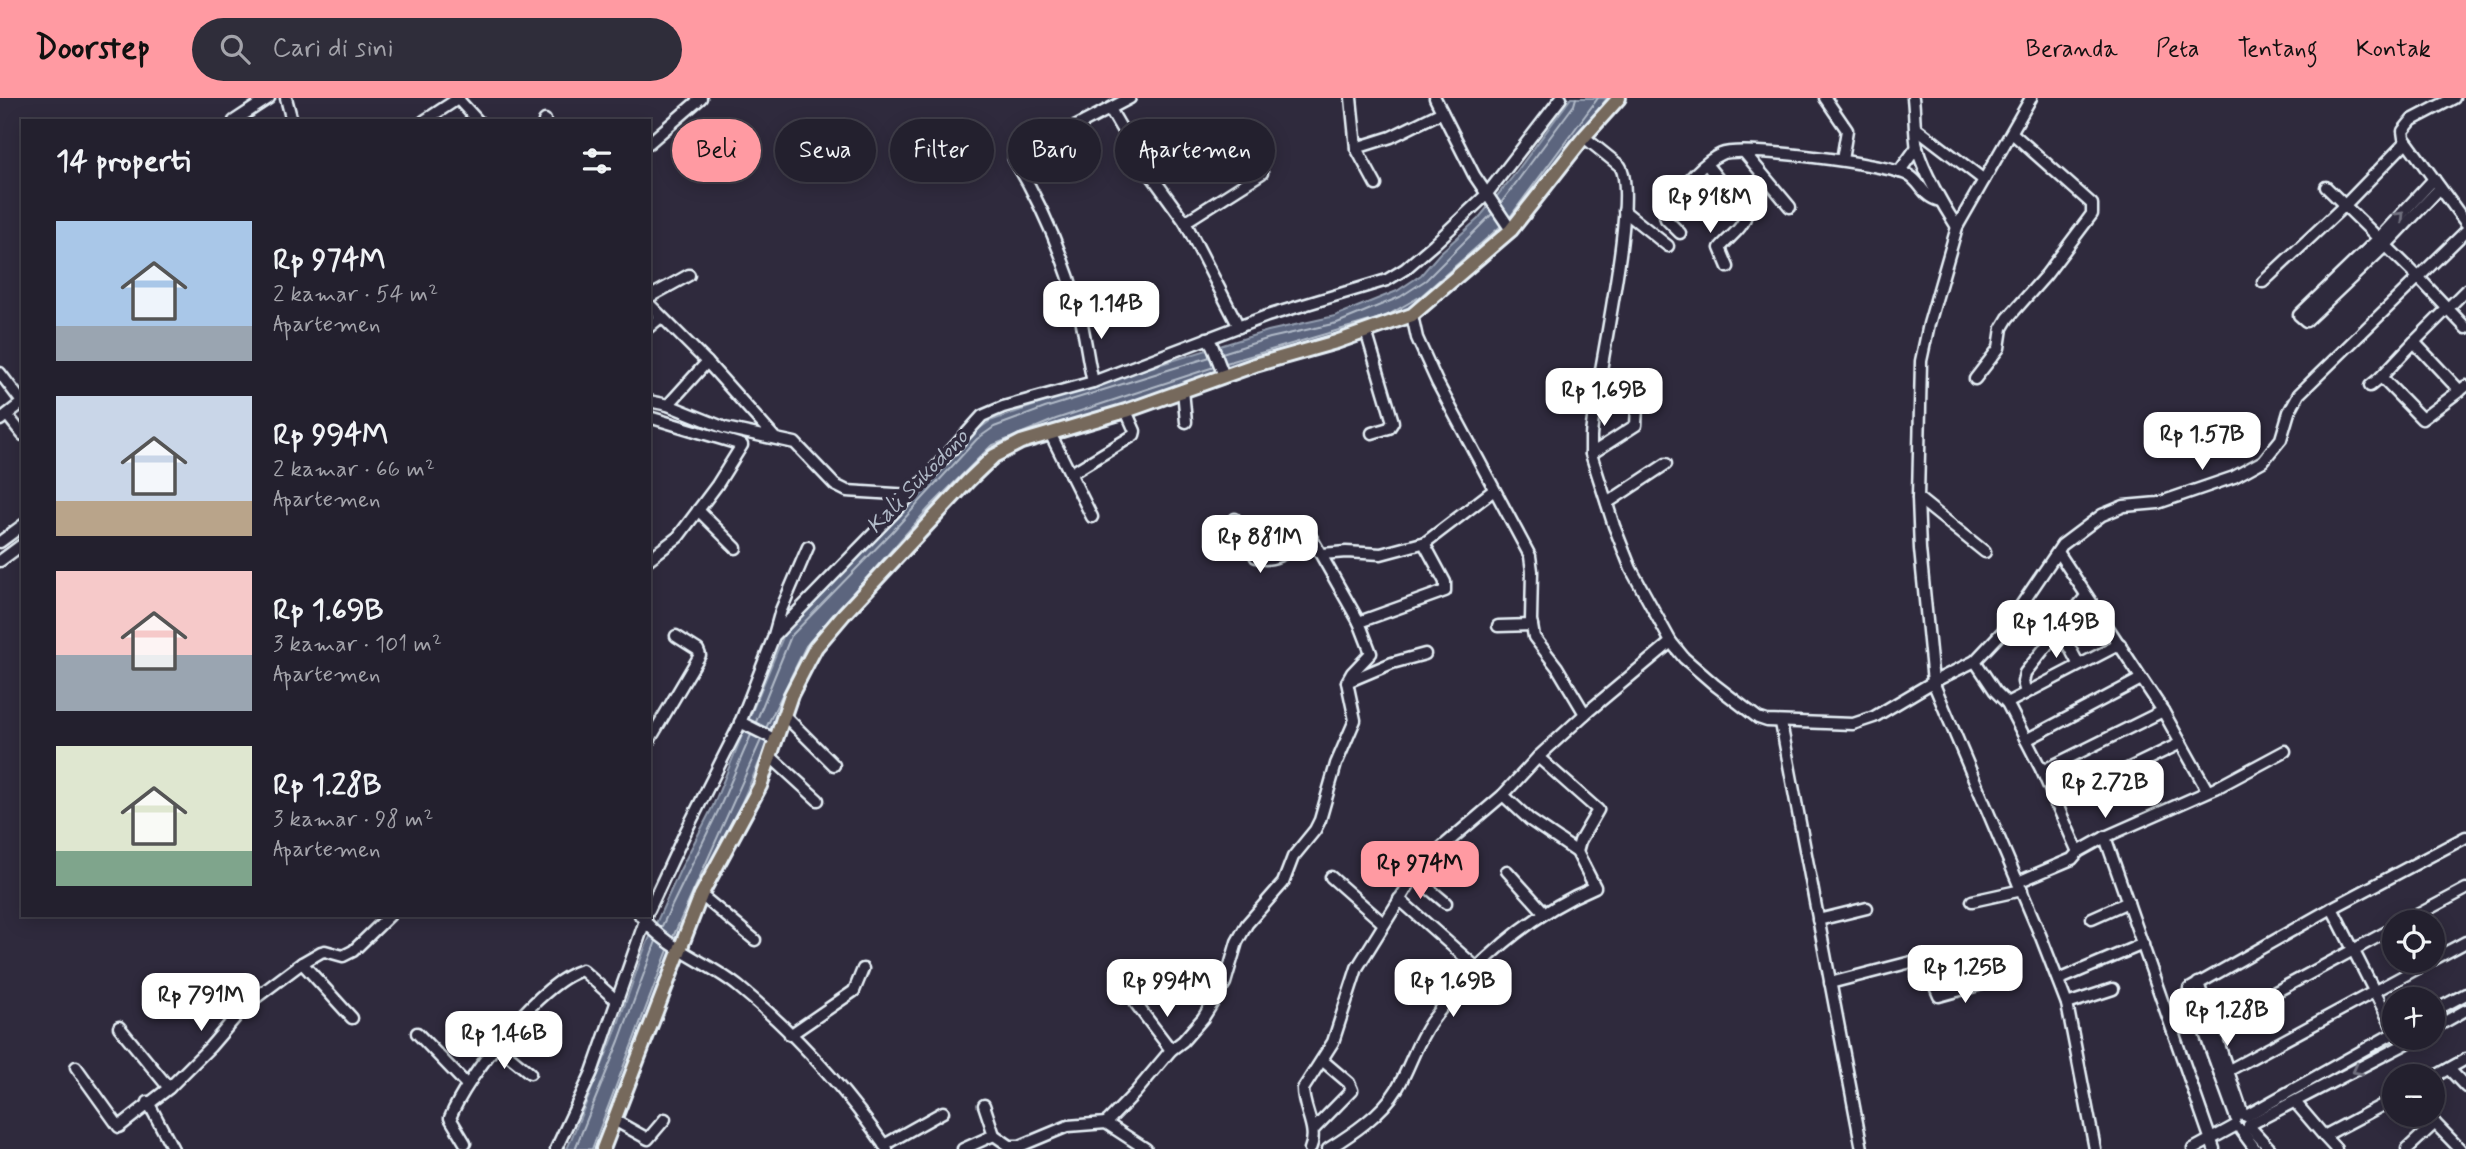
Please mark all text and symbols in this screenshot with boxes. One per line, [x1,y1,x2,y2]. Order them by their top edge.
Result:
search box [192,18,682,81]
text: Doorstep [35,27,150,71]
icon: search [216,30,254,68]
text: Cari di sini [272,32,393,66]
text: Beranda [2026,34,2118,65]
text: Peta [2156,34,2199,65]
text: Tentang [2237,34,2318,65]
text: Kontak [2356,34,2431,65]
chip: Beli [672,119,761,182]
chip: Sewa [775,119,876,182]
chip: Filter [890,119,994,182]
chip: Baru [1008,119,1101,182]
chip: Apartemen [1115,119,1275,182]
text: 14 properti [56,142,190,181]
icon: filters [578,142,616,180]
pin: Rp 918M [1645,176,1775,235]
text: Rp 918M [1668,183,1752,213]
one-way arrow [2391,211,2404,224]
text: Rp 974M [273,241,386,280]
icon: home [112,249,196,333]
text: 2 kamar · 54 m² [273,280,438,310]
pin: Rp 1.14B [1029,282,1173,341]
text: Rp 1.14B [1059,289,1143,319]
text: Apartemen [273,310,381,340]
pin: Rp 1.69B [1532,368,1676,428]
text: Rp 1.69B [1562,376,1646,406]
pin: Rp 1.57B [2130,412,2274,472]
text: Rp 994M [273,416,388,455]
text: Rp 1.57B [2160,420,2244,450]
water label: Kali Sukodono [860,422,976,541]
icon: home [112,424,196,508]
text: 2 kamar · 66 m² [273,455,435,485]
text: Apartemen [273,485,381,515]
pin: Rp 881M [1195,516,1325,575]
text: Rp 881M [1218,523,1302,553]
text: Rp 1.69B [273,591,384,630]
icon: home [112,599,196,683]
pin: Rp 1.49B [1984,601,2128,660]
text: Rp 1.49B [2013,608,2099,638]
text: 3 kamar · 101 m² [273,630,442,660]
text: Apartemen [273,660,381,690]
pin: Rp 2.72B [2033,760,2177,820]
text: Rp 1.28B [273,766,382,805]
text: Rp 2.72B [2062,768,2148,798]
icon: home [112,774,196,858]
text: 3 kamar · 98 m² [273,805,434,835]
text: Apartemen [273,835,381,865]
pin: Rp 974M [1355,842,1485,901]
text: Rp 974M [1377,849,1463,879]
map controls [2382,910,2445,1127]
button: locate [2382,910,2445,973]
pin: Rp 1.25B [1893,946,2037,1005]
text: Rp 1.25B [1924,953,2006,983]
pin: Rp 994M [1102,960,1232,1019]
pin: Rp 1.69B [1381,960,1525,1019]
text: Rp 994M [1123,967,1211,997]
text: Rp 1.69B [1411,967,1495,997]
pin: Rp 791M [136,974,266,1033]
text: Rp 791M [158,981,244,1011]
button: + [2382,987,2445,1050]
pin: Rp 1.28B [2155,988,2299,1048]
text: Rp 1.28B [2185,996,2269,1026]
pin: Rp 1.46B [432,1012,576,1071]
text: Rp 1.46B [461,1019,547,1049]
one-way arrow [2351,1062,2364,1075]
button: − [2382,1064,2445,1127]

